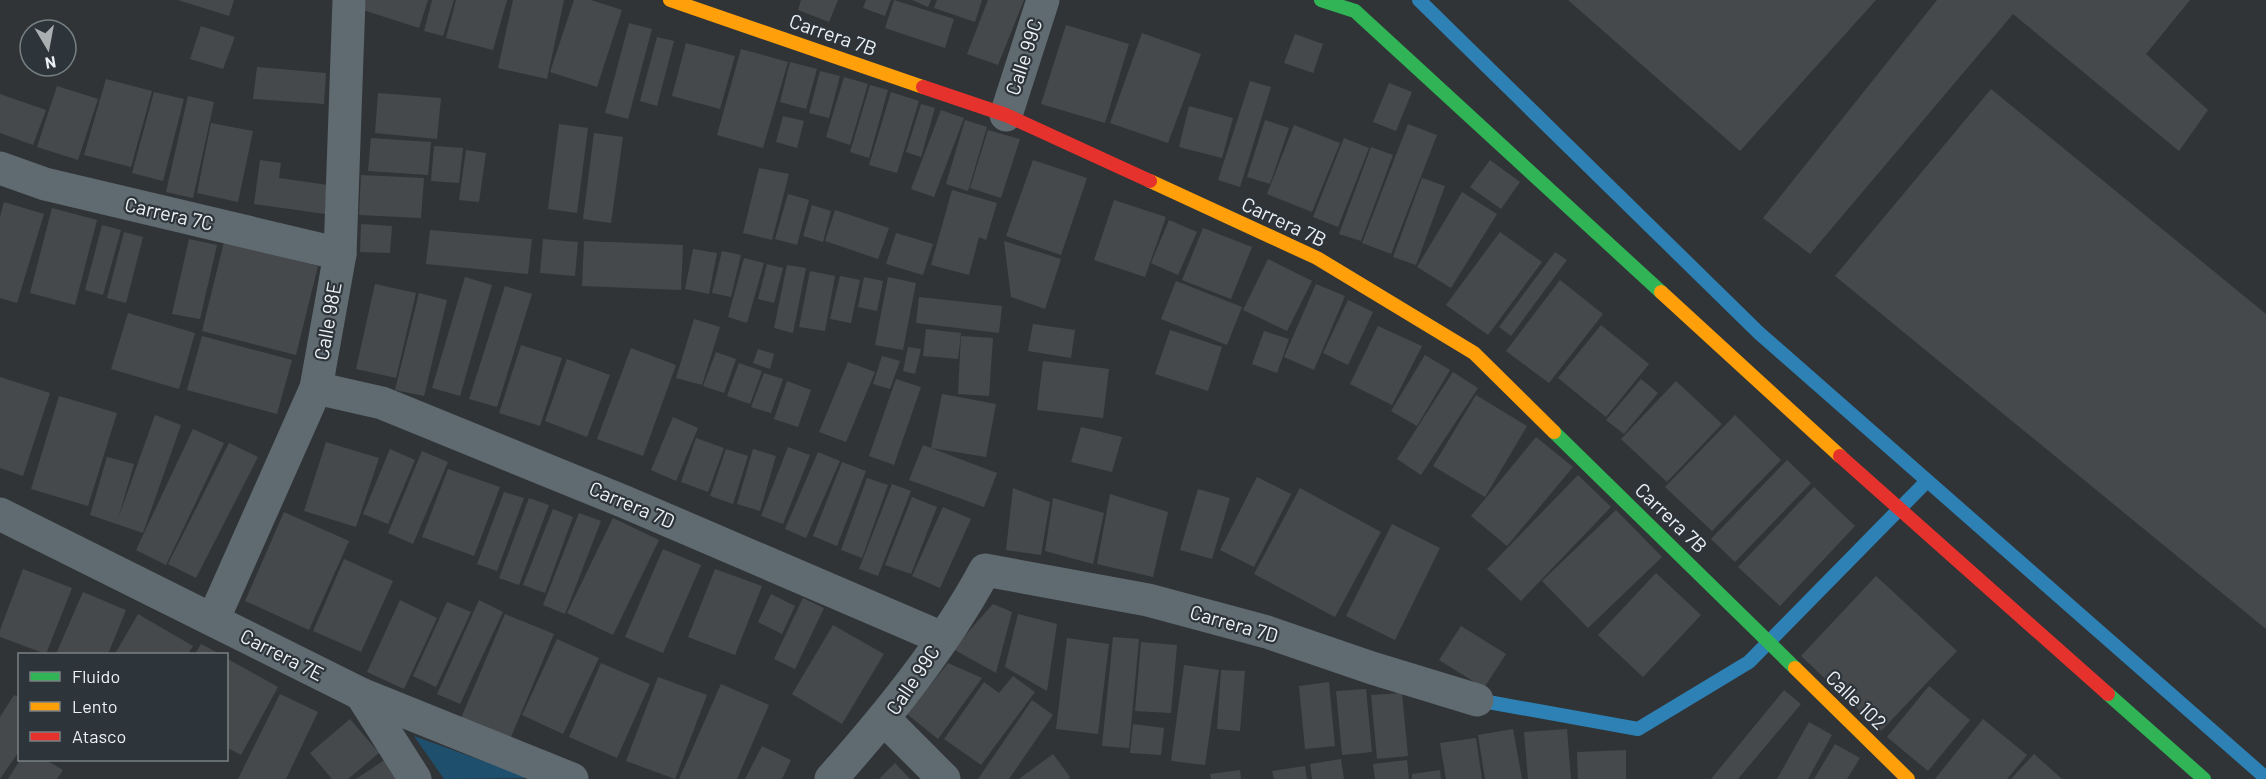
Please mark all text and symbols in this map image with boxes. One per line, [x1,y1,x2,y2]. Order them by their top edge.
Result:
street label: Carrera 7B [786,8,880,60]
street label: Calle 99C [999,15,1047,98]
north arrow [18,18,78,78]
text: N [44,53,58,74]
street label: Carrera 7C [122,191,216,235]
street label: Carrera 7B [1238,191,1331,251]
street label: Calle 98E [308,280,346,362]
street label: Carrera 7D [586,475,679,533]
street label: Carrera 7B [1631,477,1713,557]
street label: Carrera 7D [1187,599,1281,647]
street label: Carrera 7E [237,623,328,685]
street label: Calle 99C [880,640,944,719]
legend [18,653,228,761]
text: Fluido [72,665,120,687]
street label: Calle 102 [1821,665,1892,734]
text: Lento [72,695,118,717]
text: Atasco [72,725,126,747]

